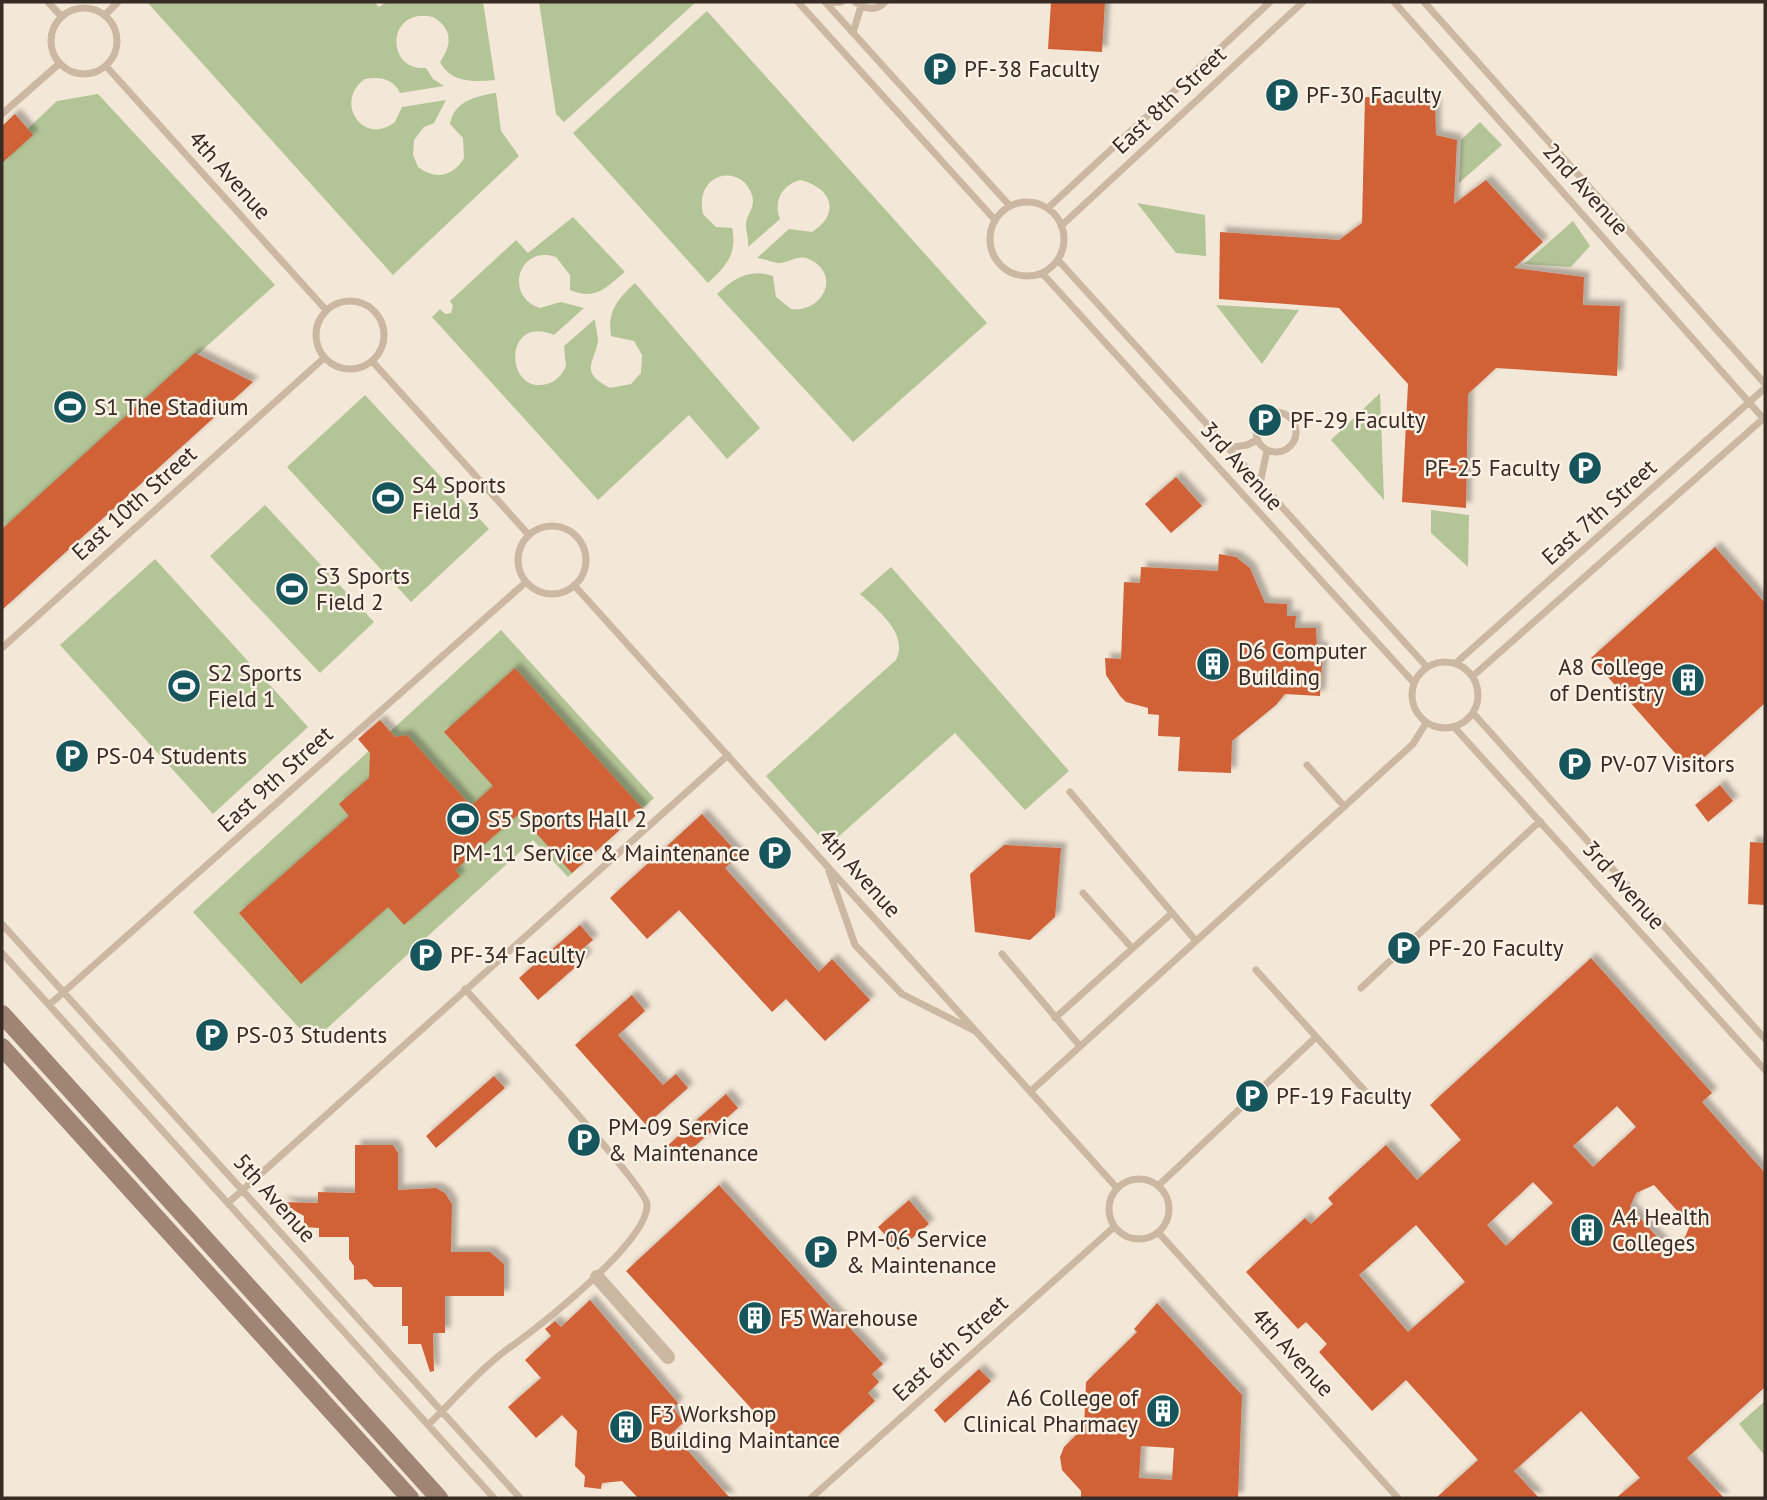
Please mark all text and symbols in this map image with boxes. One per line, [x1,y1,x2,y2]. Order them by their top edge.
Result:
street label: East 8th Street [1106,39,1232,160]
parking icon: PF-38 Faculty [921,50,959,88]
place label: PF-38 Faculty [964,54,1100,83]
parking icon: PF-30 Faculty [1263,76,1301,114]
place label: PF-30 Faculty [1306,80,1442,109]
street label: 4th Avenue [183,124,278,225]
street label: 2nd Avenue [1537,136,1636,241]
sports icon: S1 The Stadium [51,388,89,426]
place label: S1 The Stadium [94,392,248,421]
parking icon: PF-29 Faculty [1246,401,1284,439]
place label: PF-29 Faculty [1290,405,1426,434]
street label: 3rd Avenue [1195,415,1290,516]
street label: East 10th Street [65,439,202,566]
parking icon: PF-25 Faculty [1566,449,1604,487]
street label: East 7th Street [1535,452,1662,571]
place label: PF-25 Faculty [1424,453,1560,482]
place label: S4 Sports Field 3 [412,470,506,525]
sports icon: S4 Sports Field 3 [369,479,407,517]
place label: S3 Sports Field 2 [316,561,410,616]
sports icon: S3 Sports Field 2 [273,570,311,608]
place label: D6 Computer Building [1238,636,1367,691]
building icon: D6 Computer Building [1194,645,1232,683]
place label: A8 College of Dentistry [1549,652,1664,707]
place label: S2 Sports Field 1 [208,658,302,713]
building icon: A8 College of Dentistry [1669,661,1707,699]
sports icon: S2 Sports Field 1 [165,667,203,705]
street label: East 9th Street [211,719,338,838]
parking icon: PS-04 Students [53,737,91,775]
place label: PS-04 Students [96,741,247,770]
parking icon: PV-07 Visitors [1556,745,1594,783]
place label: PV-07 Visitors [1600,749,1735,778]
sports icon: S5 Sports Hall 2 [444,800,482,838]
place label: S5 Sports Hall 2 [488,804,647,833]
street label: 4th Avenue [813,822,908,923]
parking icon: PM-11 Service & Maintenance [756,834,794,872]
street label: 3rd Avenue [1577,834,1672,935]
place label: PM-11 Service & Maintenance [452,838,750,867]
parking icon: PF-20 Faculty [1385,929,1423,967]
place label: PF-20 Faculty [1428,933,1564,962]
parking icon: PF-34 Faculty [407,936,445,974]
place label: PF-34 Faculty [450,940,586,969]
parking icon: PS-03 Students [193,1016,231,1054]
place label: PS-03 Students [236,1020,387,1049]
parking icon: PF-19 Faculty [1233,1077,1271,1115]
place label: PF-19 Faculty [1276,1081,1412,1110]
place label: PM-09 Service & Maintenance [608,1112,759,1167]
parking icon: PM-09 Service & Maintenance [565,1121,603,1159]
street label: 5th Avenue [228,1147,323,1248]
place label: A4 Health Colleges [1612,1202,1710,1257]
building icon: A4 Health Colleges [1568,1211,1606,1249]
place label: PM-06 Service & Maintenance [846,1224,997,1279]
parking icon: PM-06 Service & Maintenance [802,1233,840,1271]
street label: East 6th Street [886,1288,1013,1407]
building icon: F5 Warehouse [736,1299,774,1337]
street label: 4th Avenue [1246,1301,1341,1402]
place label: F5 Warehouse [780,1303,918,1332]
place label: A6 College of Clinical Pharmacy [963,1383,1140,1438]
building icon: A6 College of Clinical Pharmacy [1144,1392,1182,1430]
place label: F3 Workshop Building Maintance [650,1399,840,1454]
building icon: F3 Workshop Building Maintance [607,1408,645,1446]

